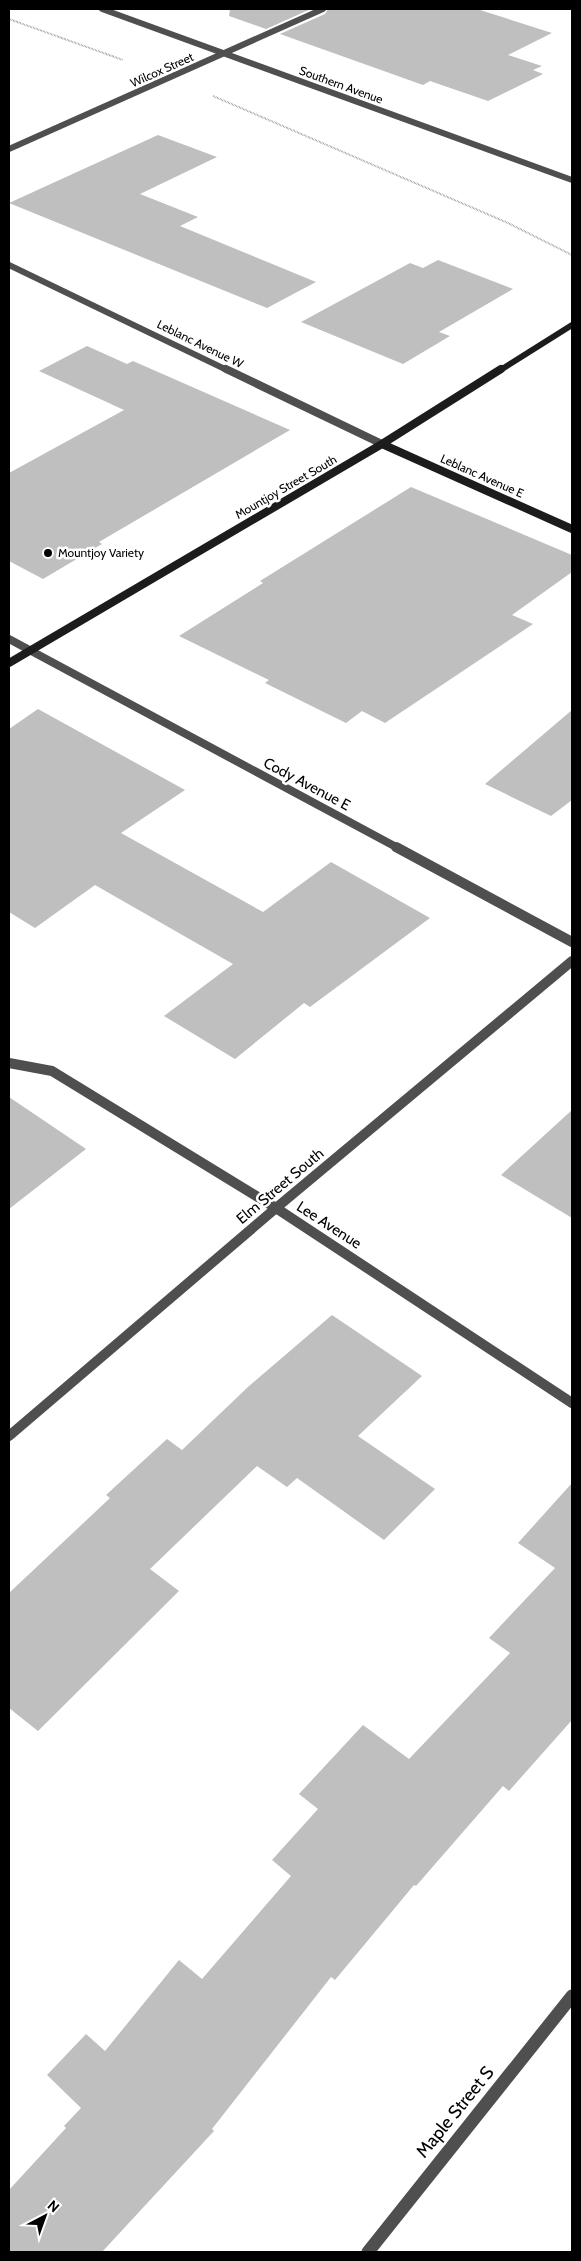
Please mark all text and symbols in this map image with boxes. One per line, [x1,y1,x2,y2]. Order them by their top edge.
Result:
street label: Wilcox Street [128,49,196,90]
street label: Southern Avenue [297,62,385,107]
street label: Leblanc Avenue W [155,316,246,371]
street label: Leblanc Avenue E [438,450,526,501]
street label: Mountjoy Street South [232,451,339,522]
place label: Mountjoy Variety [58,545,144,560]
marker: Mountjoy Variety [42,547,54,559]
street label: Cody Avenue E [260,754,354,814]
street label: Elm Street South [233,1144,327,1228]
street label: Lee Avenue [293,1197,365,1253]
street label: Maple Street S [411,2062,499,2162]
north arrow [20,2191,70,2241]
text: N [44,2196,63,2216]

